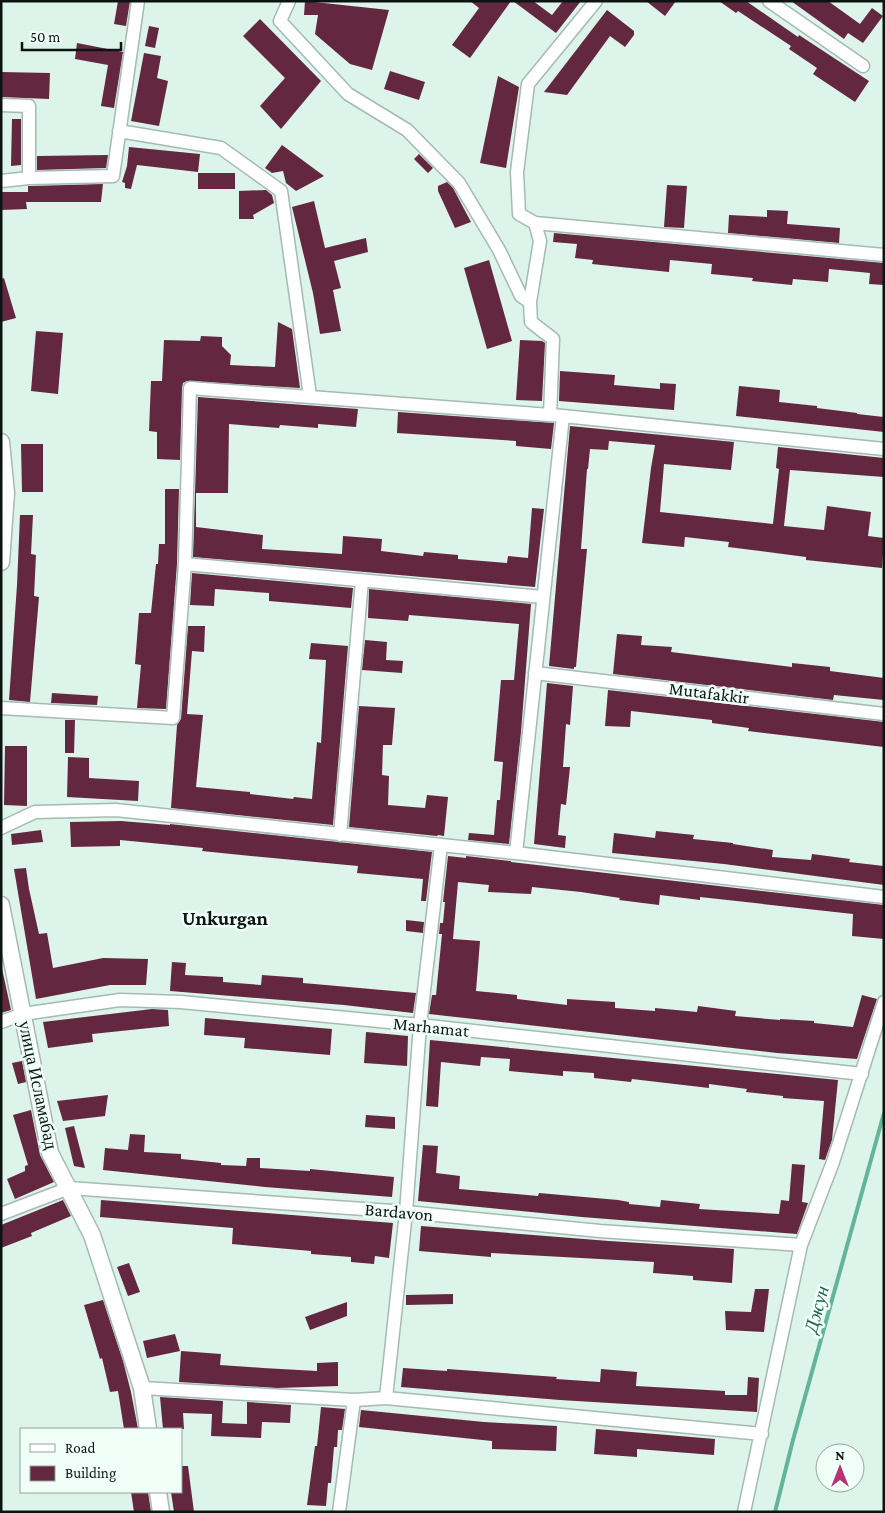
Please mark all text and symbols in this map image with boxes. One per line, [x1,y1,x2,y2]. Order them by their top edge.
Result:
scale bar [22,20,121,52]
text: 50 m [30,29,60,45]
street label: Mutafakkir [668,678,751,708]
district label: Unkurgan [182,907,269,929]
street label: Marhamat [392,1013,471,1041]
street label: улица Исламабад [15,1019,61,1151]
street label: Bardavon [364,1199,434,1225]
water label: Джун [800,1283,833,1337]
legend [20,1428,182,1493]
text: Road [65,1440,96,1456]
north arrow [815,1443,865,1493]
text: N [835,1447,845,1463]
text: Building [65,1465,116,1482]

